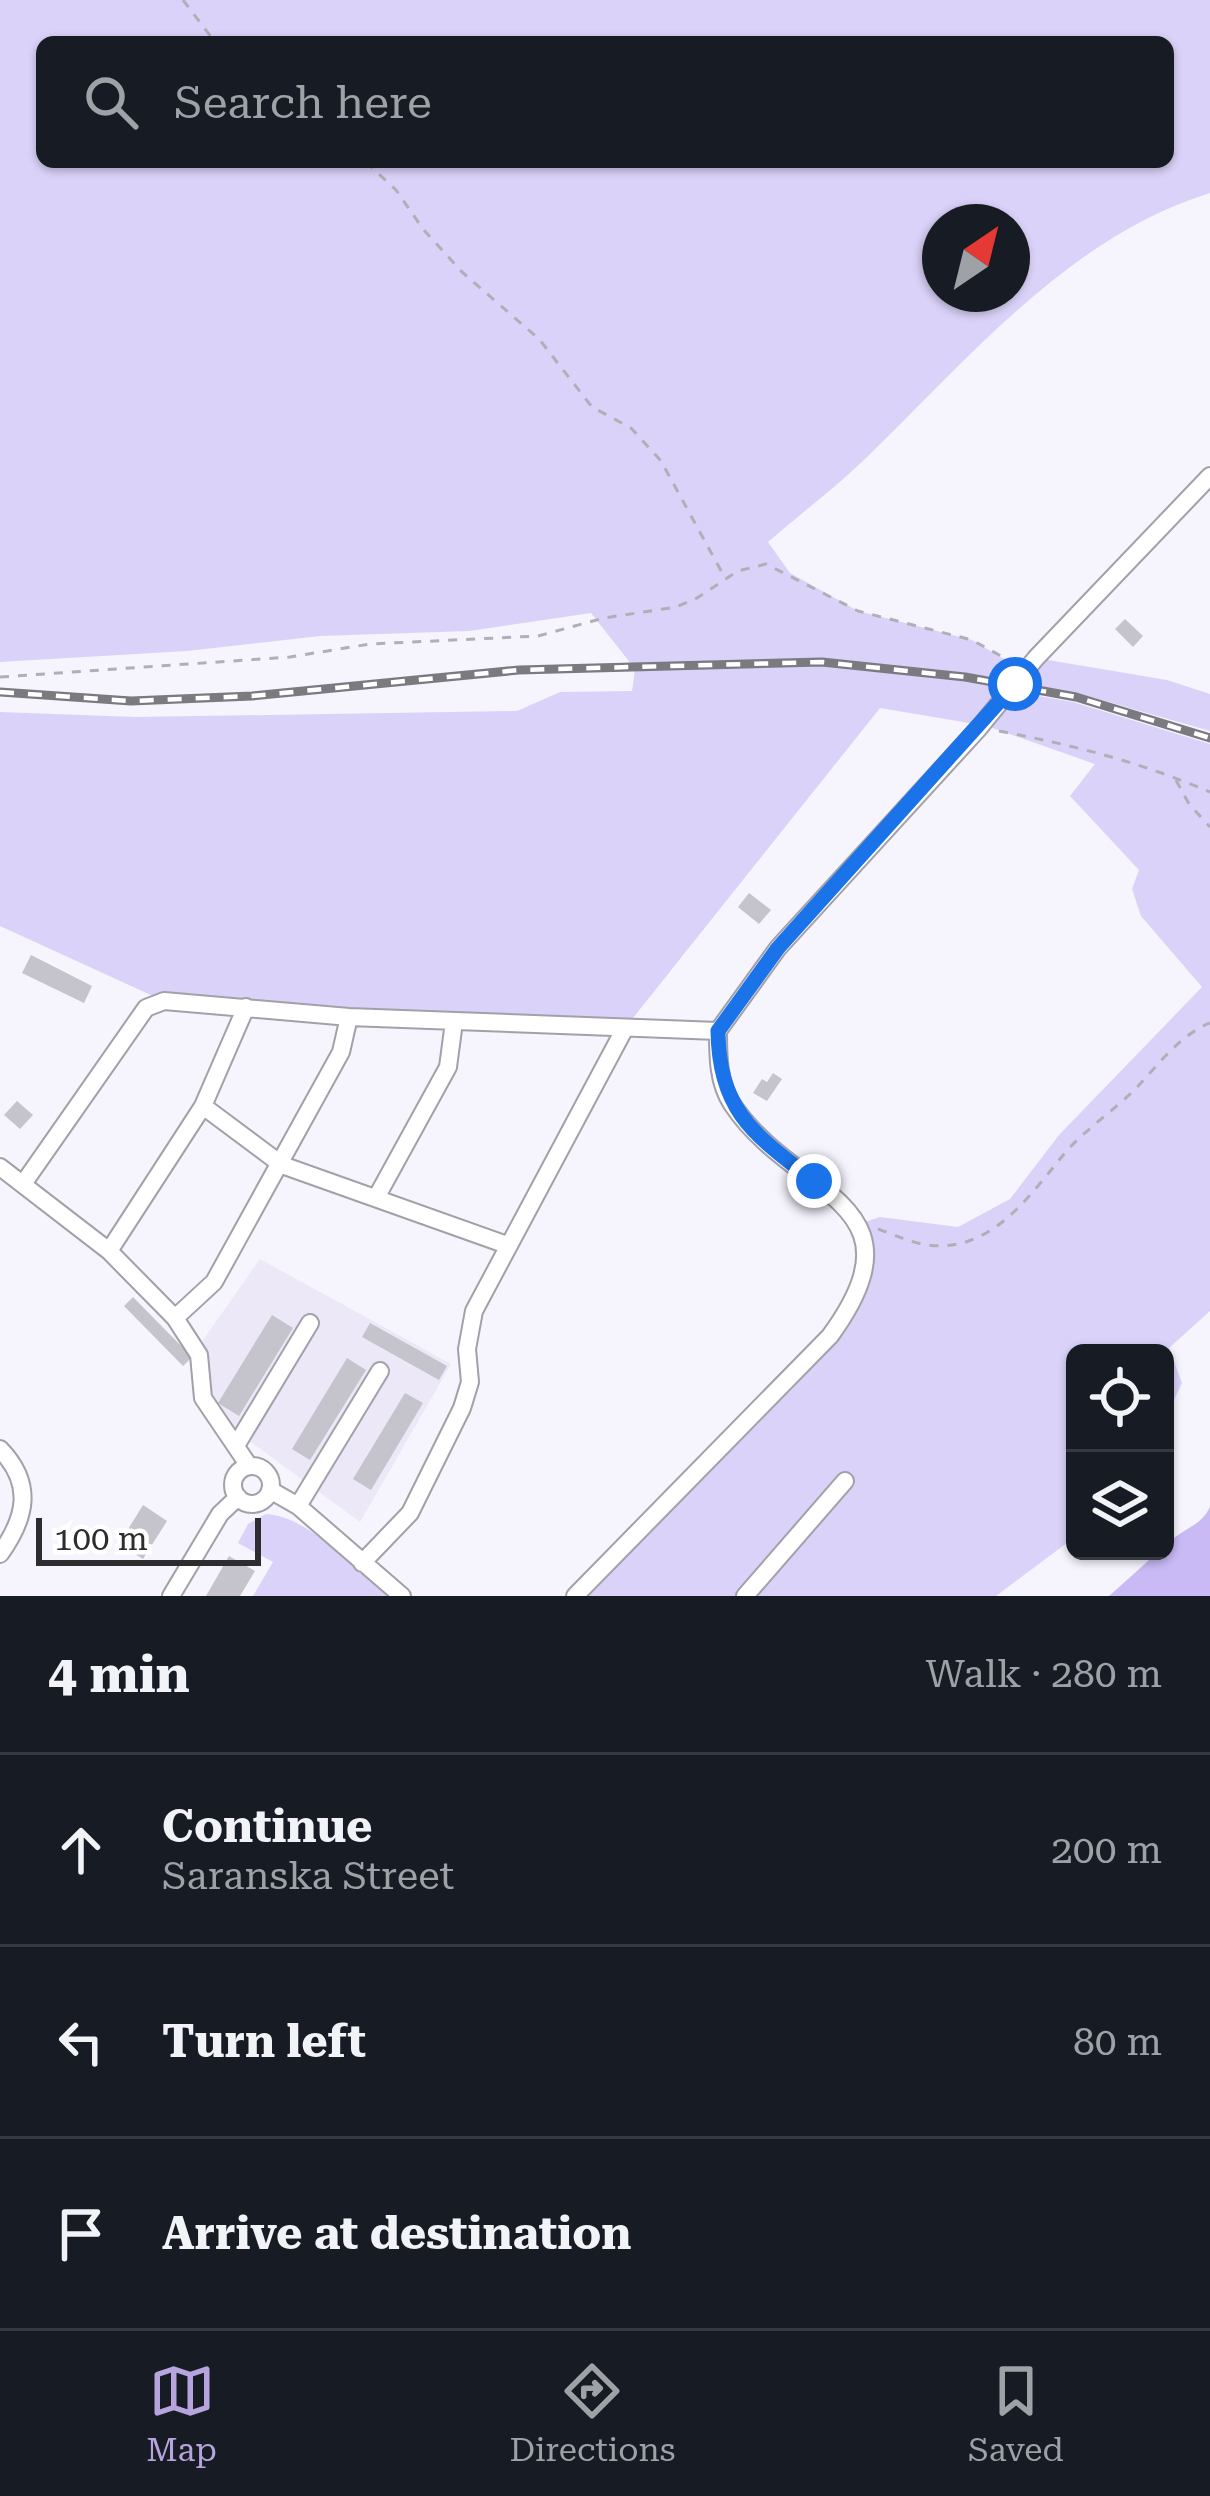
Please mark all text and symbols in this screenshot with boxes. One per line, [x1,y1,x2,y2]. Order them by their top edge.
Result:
search box [36,36,1174,168]
icon: search [78,69,144,135]
text: Search here [174,76,432,129]
north arrow [922,204,1030,312]
route start [988,657,1042,711]
route end [787,1154,841,1208]
map controls [1066,1344,1174,1560]
button: locate [1066,1344,1174,1452]
button: layers [1066,1452,1174,1560]
scale bar [36,1512,261,1565]
text: 100 m [54,1519,148,1558]
text: 4 min [48,1645,190,1704]
text: Walk · 280 m [926,1651,1162,1697]
text: Continue [162,1800,373,1853]
icon: ahead [48,1817,114,1883]
text: 200 m [1051,1827,1162,1873]
text: Saranska Street [162,1853,454,1899]
icon: left [48,2009,114,2075]
text: Turn left [162,2015,366,2068]
text: 80 m [1073,2019,1162,2065]
icon: arrive [48,2201,114,2267]
text: Arrive at destination [162,2207,631,2260]
tab: Map [146,2358,217,2469]
tab: Directions [509,2358,675,2469]
tab: Saved [968,2358,1064,2469]

